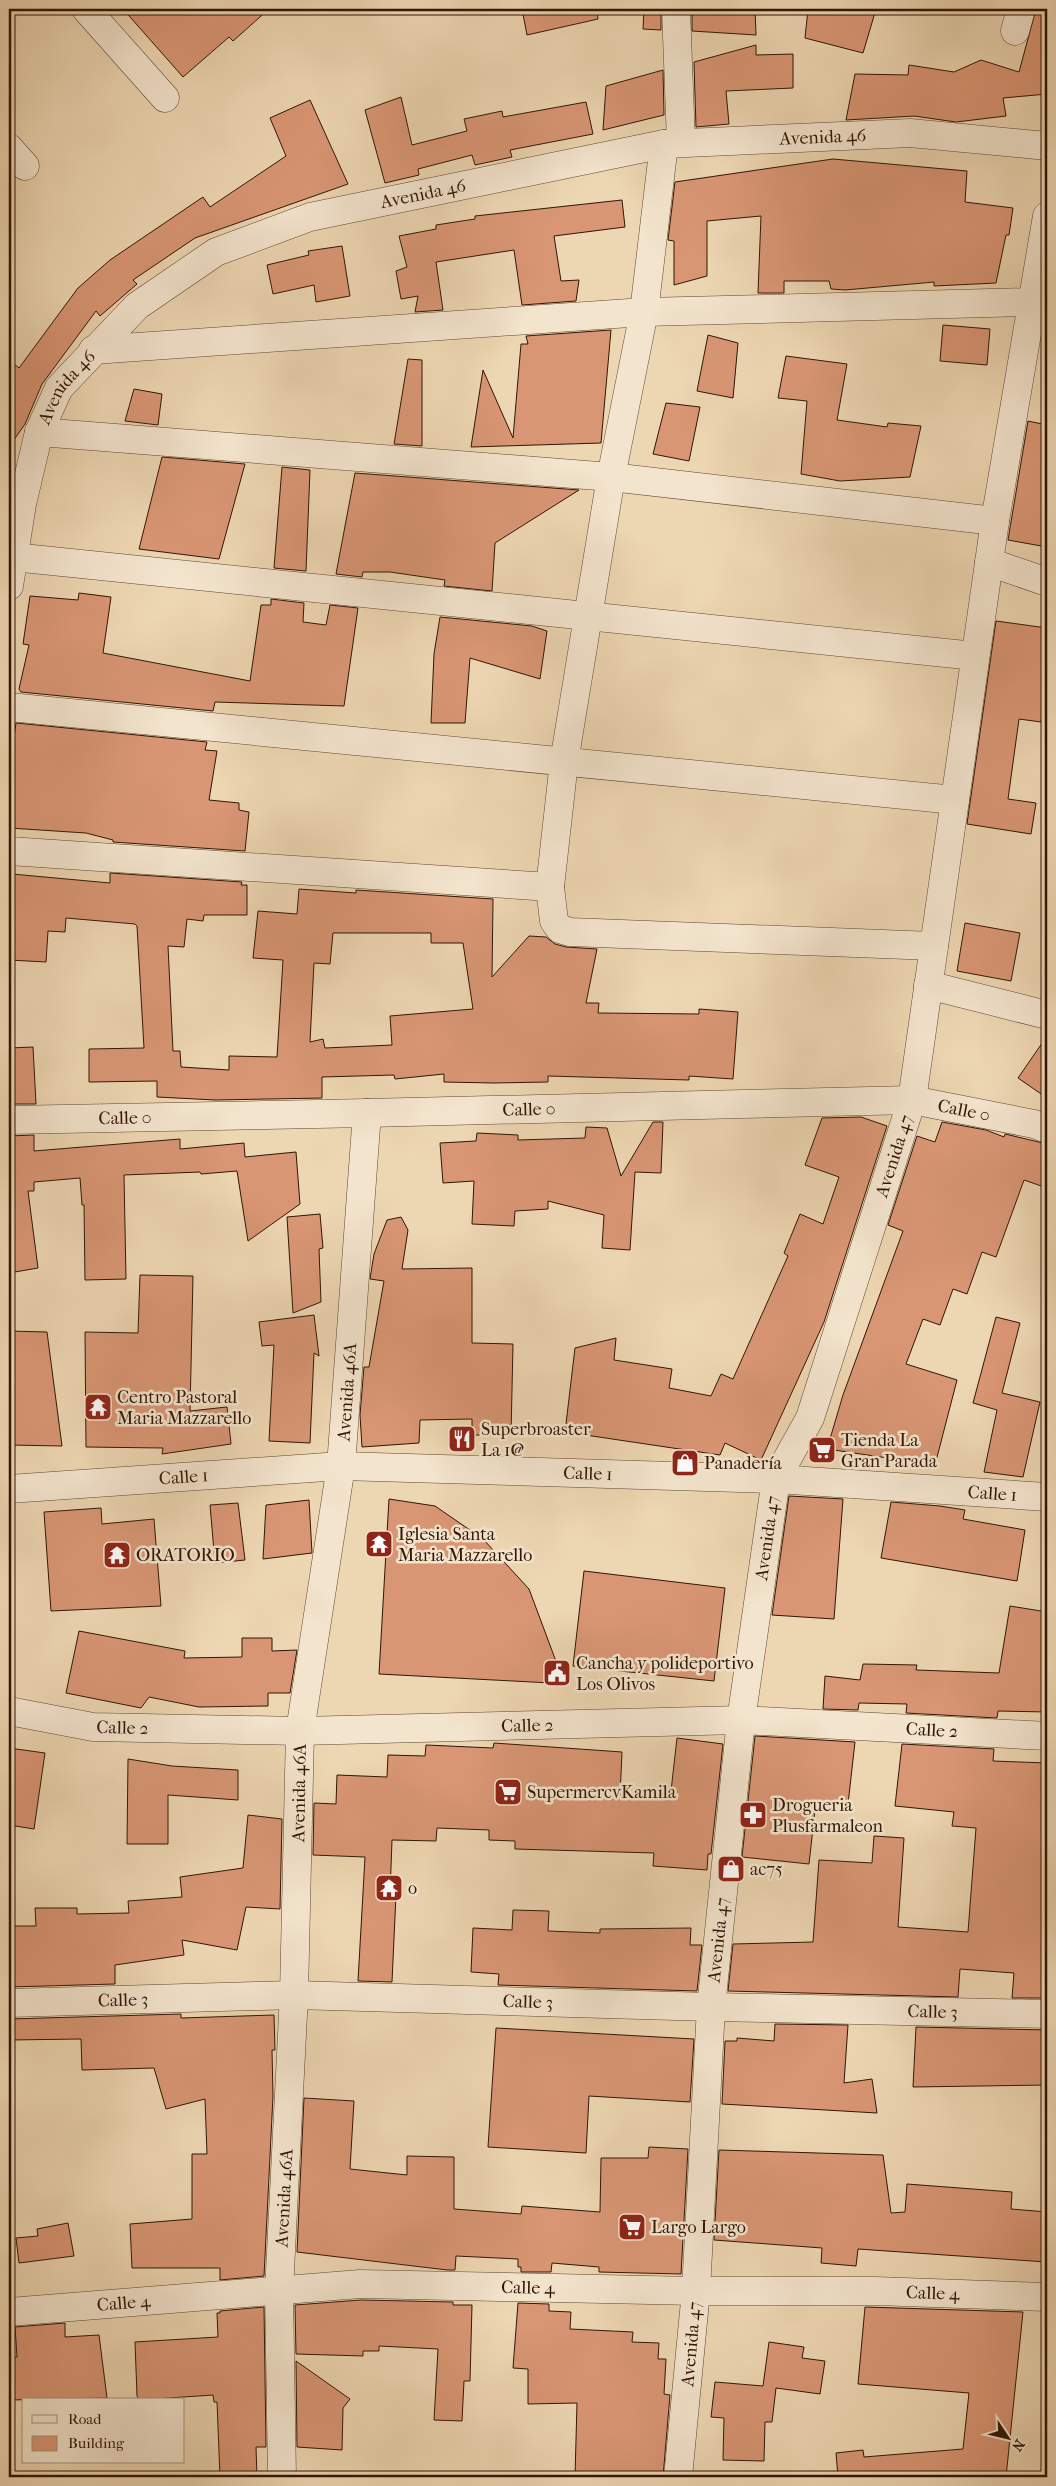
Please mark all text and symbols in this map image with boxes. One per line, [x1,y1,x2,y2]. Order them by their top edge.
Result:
street label: Avenida 46 [778,125,867,150]
street label: Avenida 46 [378,175,468,213]
street label: Avenida 46 [33,346,100,429]
street label: Calle 0 [936,1095,992,1126]
street label: Calle 0 [502,1099,556,1121]
street label: Calle 0 [98,1107,152,1129]
street label: Avenida 47 [871,1112,918,1201]
street label: Avenida 46A [334,1342,361,1443]
place label: Centro Pastoral Maria Mazzarello [117,1387,251,1429]
temple icon: Centro Pastoral Maria Mazzarello [83,1392,113,1422]
place label: Superbroaster La 1@ [481,1419,591,1461]
restaurant icon: Superbroaster La 1@ [447,1424,477,1454]
place label: Tienda La Gran Parada [841,1430,938,1472]
supermarket icon: Tienda La Gran Parada [807,1435,837,1465]
shop icon: Panadería [670,1448,700,1478]
place label: Panadería [704,1453,782,1474]
street label: Calle 1 [563,1463,613,1485]
street label: Calle 1 [158,1465,209,1490]
street label: Calle 1 [967,1482,1018,1506]
street label: Avenida 47 [751,1494,784,1583]
place label: Iglesia Santa Maria Mazzarello [398,1524,532,1566]
temple icon: Iglesia Santa Maria Mazzarello [364,1529,394,1559]
temple icon: ORATORIO [102,1540,132,1570]
place label: ORATORIO [136,1545,235,1566]
place label: Cancha y polideportivo Los Olivos [576,1653,754,1695]
public building icon: Cancha y polideportivo Los Olivos [542,1658,572,1688]
street label: Calle 2 [501,1715,554,1737]
street label: Calle 2 [96,1717,149,1739]
street label: Calle 2 [905,1719,959,1742]
street label: Avenida 46A [288,1743,311,1843]
supermarket icon: SupermercvKamila [493,1777,523,1807]
place label: SupermercvKamila [527,1782,677,1803]
place label: Drogueria Plusfarmaleon [772,1795,884,1837]
pharmacy icon: Drogueria Plusfarmaleon [738,1800,768,1830]
shop icon: ac75 [716,1854,746,1884]
place label: ac75 [750,1859,783,1880]
temple icon: o [374,1873,404,1903]
place label: o [408,1878,417,1899]
street label: Avenida 47 [703,1896,733,1985]
street label: Calle 3 [97,1989,148,2012]
street label: Calle 3 [502,1991,553,2013]
street label: Calle 3 [907,2001,958,2023]
street label: Avenida 46A [271,2148,298,2249]
supermarket icon: Largo Largo [617,2212,647,2242]
place label: Largo Largo [651,2217,746,2238]
street label: Calle 4 [501,2277,555,2299]
street label: Calle 4 [906,2282,960,2305]
street label: Calle 4 [96,2291,152,2316]
street label: Avenida 47 [677,2300,706,2388]
legend [22,2398,185,2464]
text: Road [68,2410,102,2428]
north arrow [984,2414,1034,2464]
text: Building [68,2434,125,2452]
text: N [1008,2436,1028,2455]

